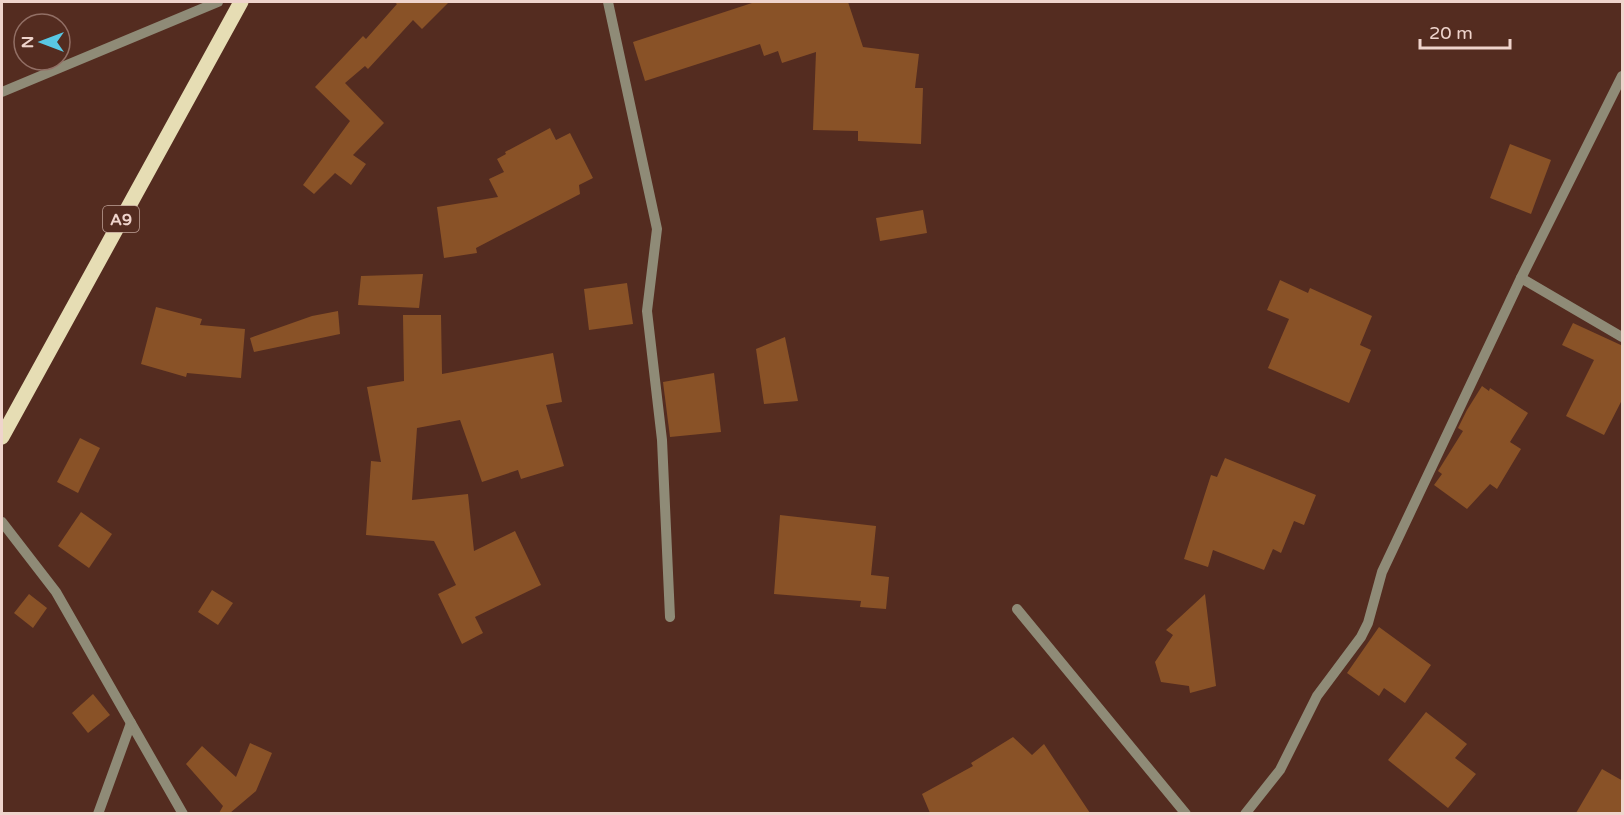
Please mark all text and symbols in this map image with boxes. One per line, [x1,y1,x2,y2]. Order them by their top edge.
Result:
north arrow [12,12,72,72]
scale bar [1420,12,1510,50]
text: 20 m [1429,22,1473,44]
text: N [18,36,38,48]
road number: A9 [103,206,139,232]

